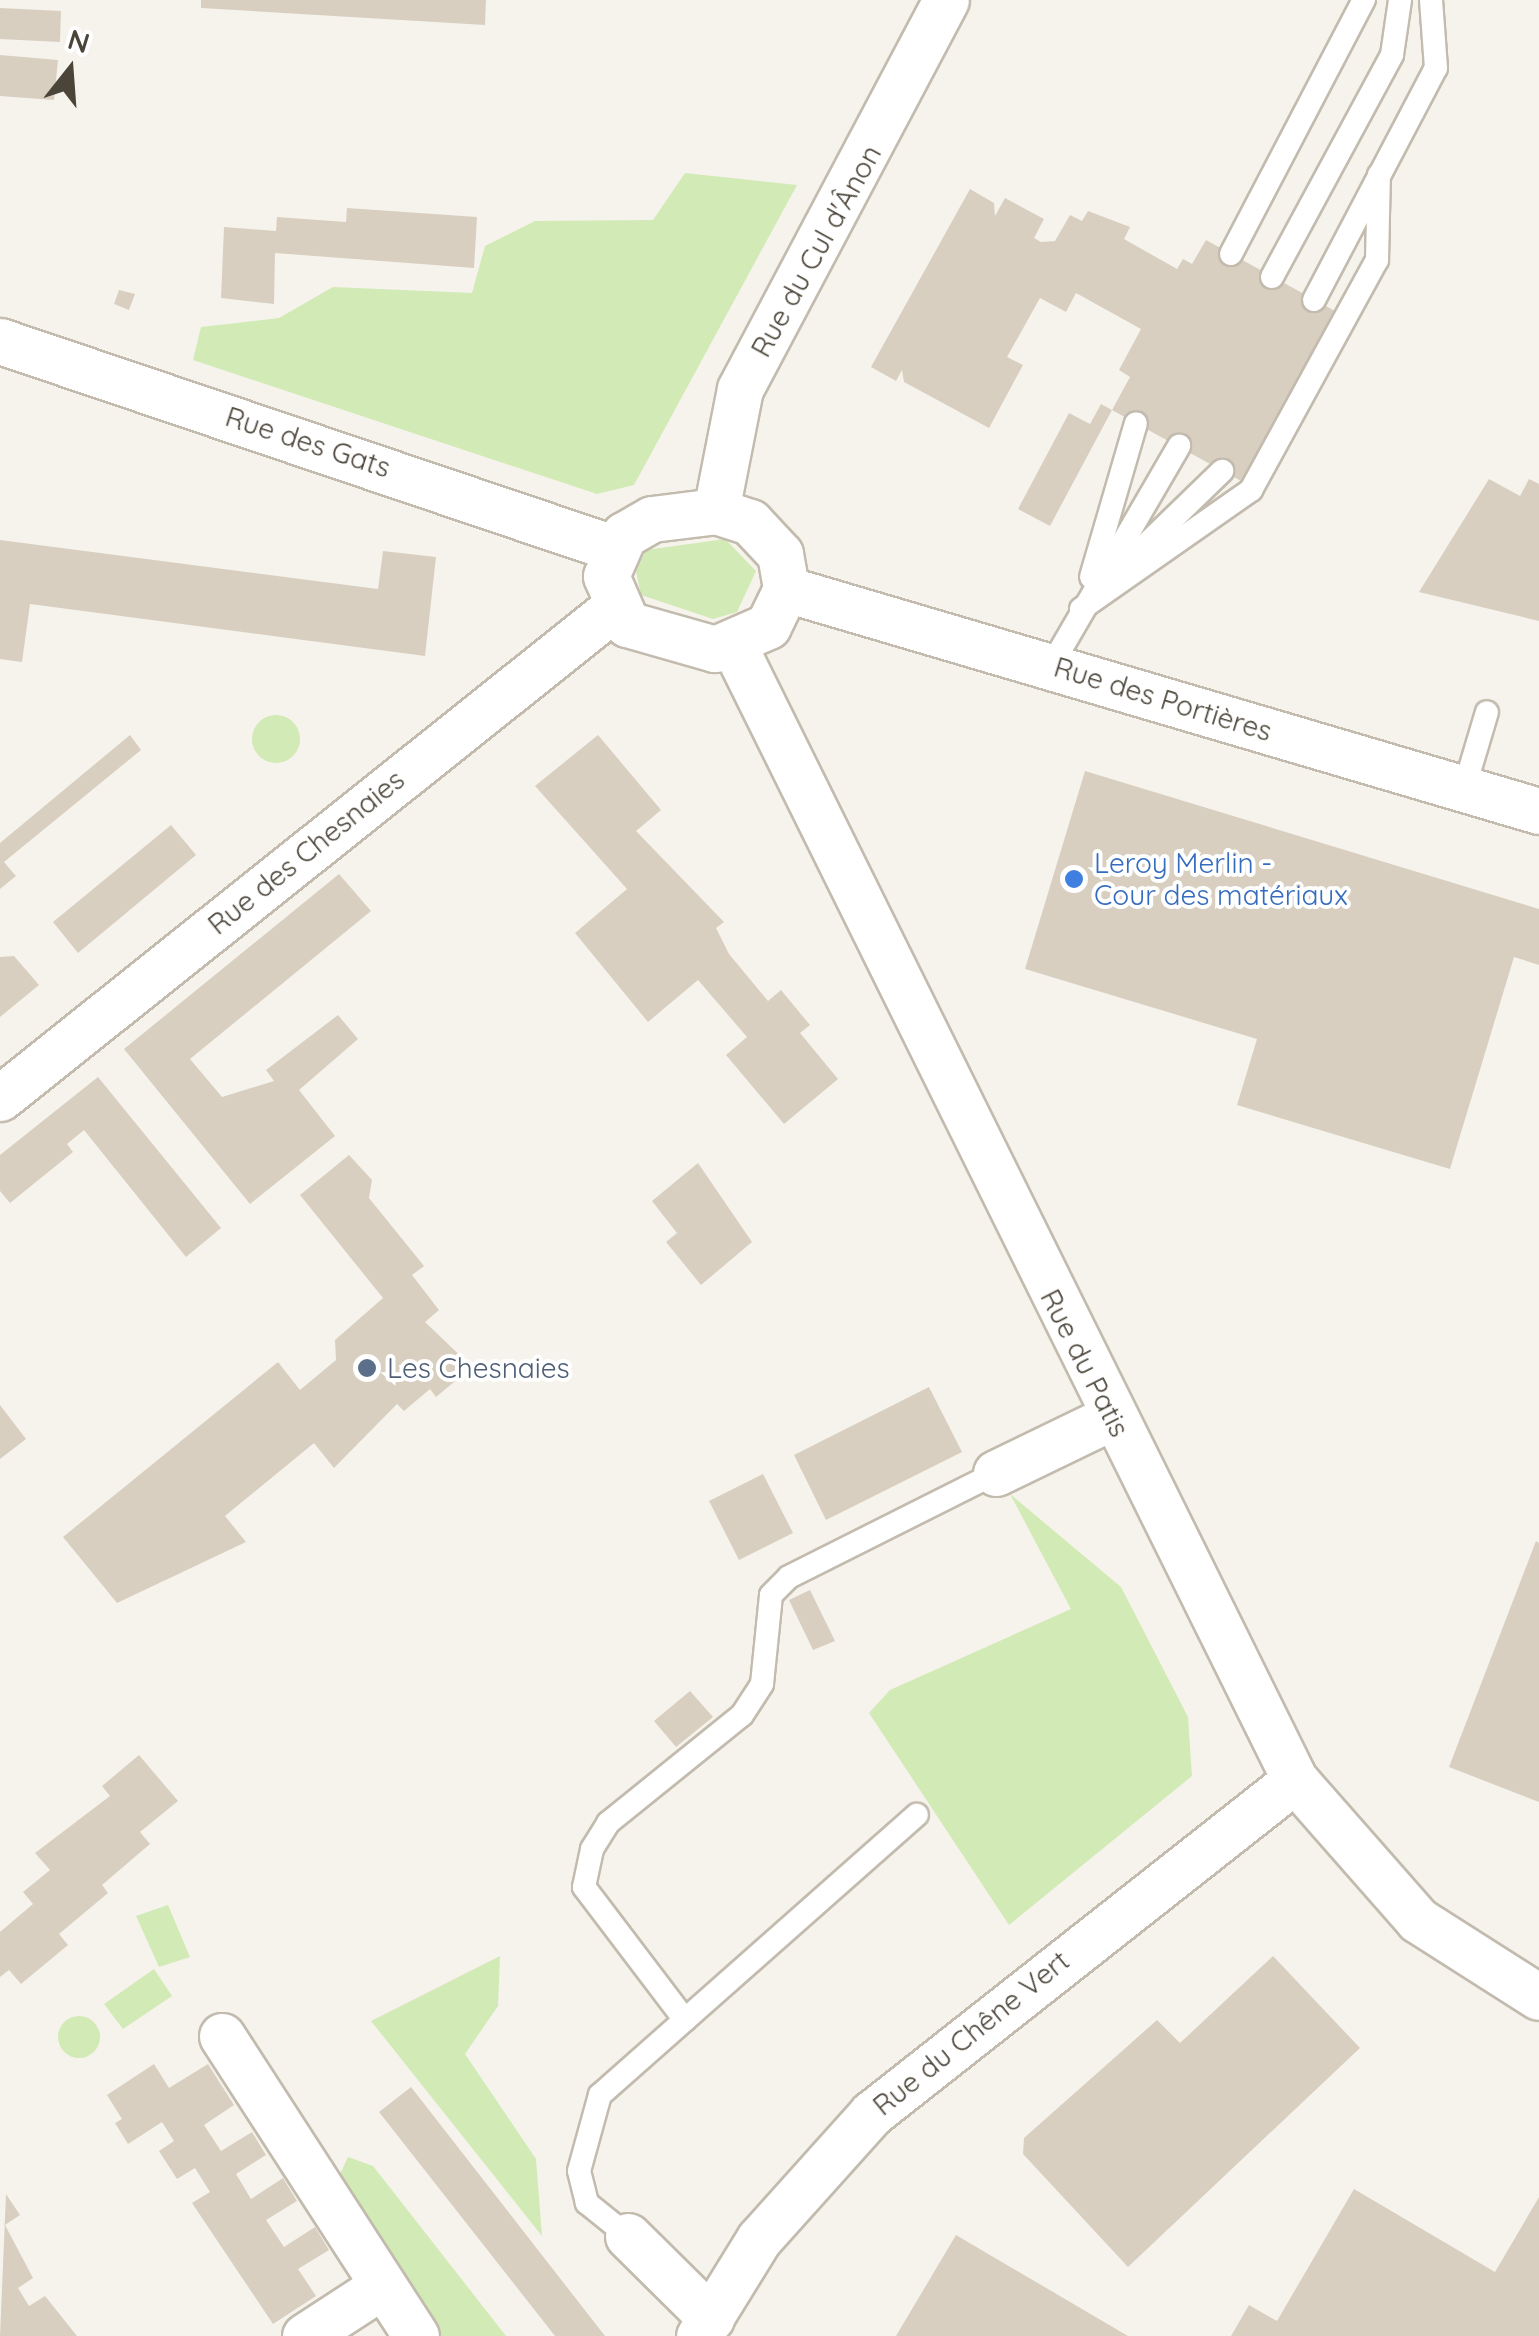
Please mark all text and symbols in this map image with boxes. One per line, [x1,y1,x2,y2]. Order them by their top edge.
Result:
north arrow [20,20,120,120]
text: N [64,21,94,61]
street label: Rue du Cul d'Ânon [744,139,888,363]
street label: Rue des Gats [221,400,395,484]
street label: Rue des Portières [1050,650,1276,748]
street label: Rue des Chesnaies [201,763,411,941]
place label: Leroy Merlin - Cour des matériaux [1094,846,1348,912]
marker: Leroy Merlin - Cour des matériaux [1063,868,1085,890]
street label: Rue du Patis [1033,1284,1137,1442]
place label: Les Chesnaies [387,1351,570,1385]
marker: Les Chesnaies [356,1357,378,1379]
street label: Rue du Chêne Vert [866,1944,1076,2122]

